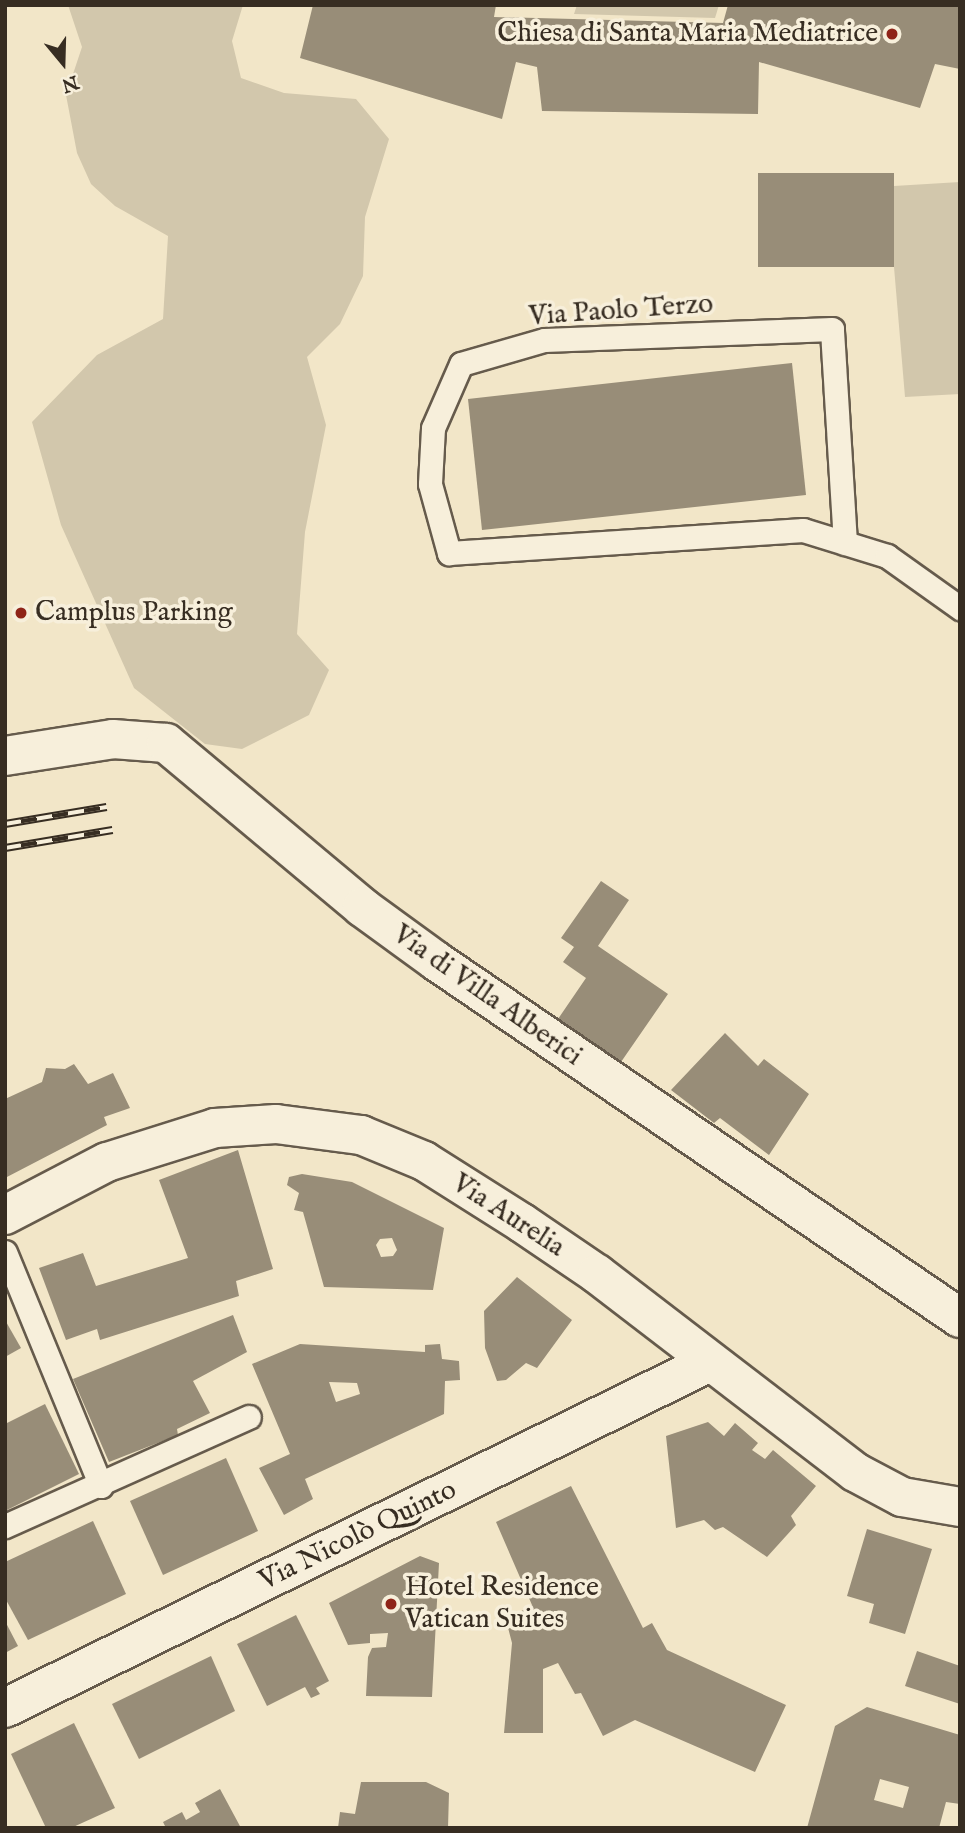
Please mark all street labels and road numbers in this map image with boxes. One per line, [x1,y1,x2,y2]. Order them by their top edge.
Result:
street label: Via Paolo Terzo [528,288,714,334]
street label: Via di Villa Alberici [386,918,588,1074]
street label: Via Aurelia [445,1167,571,1265]
street label: Via Nicolò Quinto [254,1474,462,1598]

